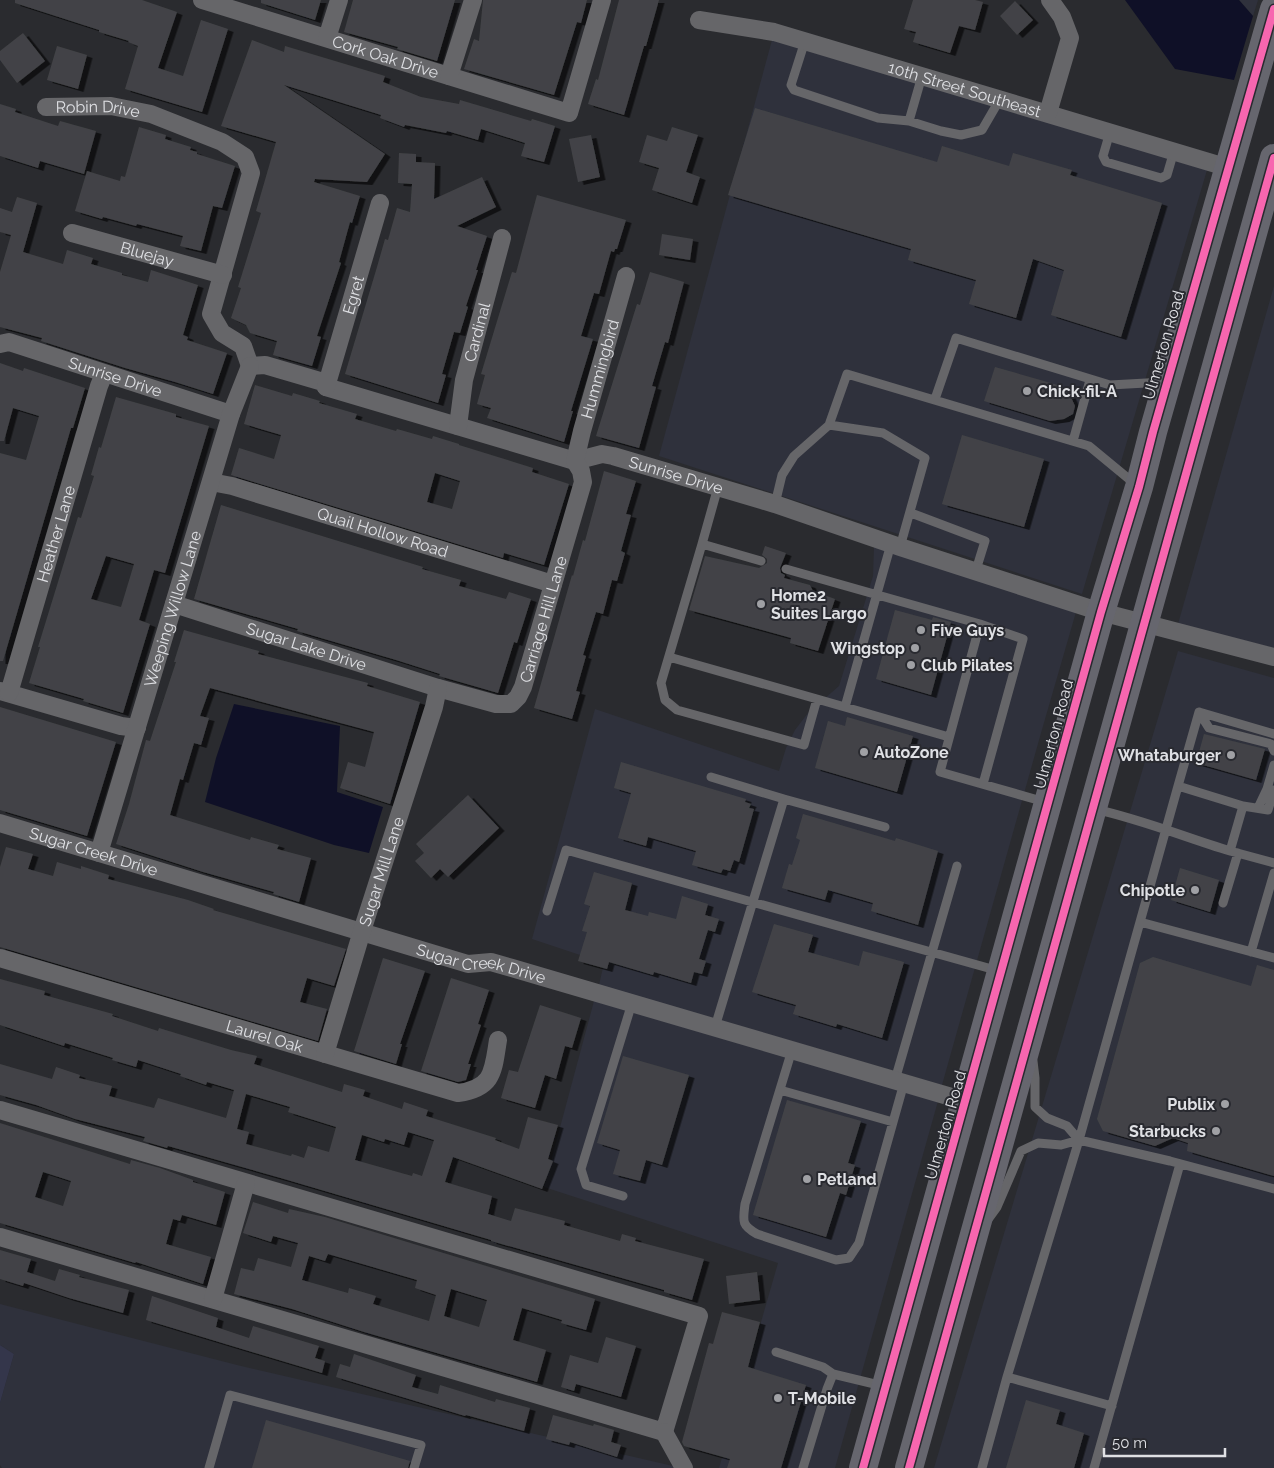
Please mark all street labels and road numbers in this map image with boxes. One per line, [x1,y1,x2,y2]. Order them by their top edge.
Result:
street label: Cork Oak Drive [330,32,441,82]
street label: 10th Street Southeast [886,58,1044,121]
street label: Robin Drive [55,97,142,122]
street label: Bluejay [118,238,176,271]
street label: Egret [339,273,368,317]
street label: Ulmerton Road [1139,288,1188,402]
street label: Cardinal [460,300,495,364]
street label: Hummingbird [577,317,623,421]
street label: Sunrise Drive [66,353,164,401]
street label: Sunrise Drive [627,452,725,498]
street label: Heather Lane [33,483,79,584]
street label: Quail Hollow Road [315,504,450,561]
street label: Weeping Willow Lane [140,529,205,689]
street label: Carriage Hill Lane [516,554,571,685]
street label: Sugar Lake Drive [244,619,369,675]
street label: Ulmerton Road [1030,677,1077,791]
street label: Sugar Mill Lane [355,814,408,929]
street label: Sugar Creek Drive [27,823,160,880]
street label: Sugar Creek Drive [414,940,548,987]
street label: Laurel Oak [224,1016,306,1057]
street label: Ulmerton Road [921,1068,970,1182]

